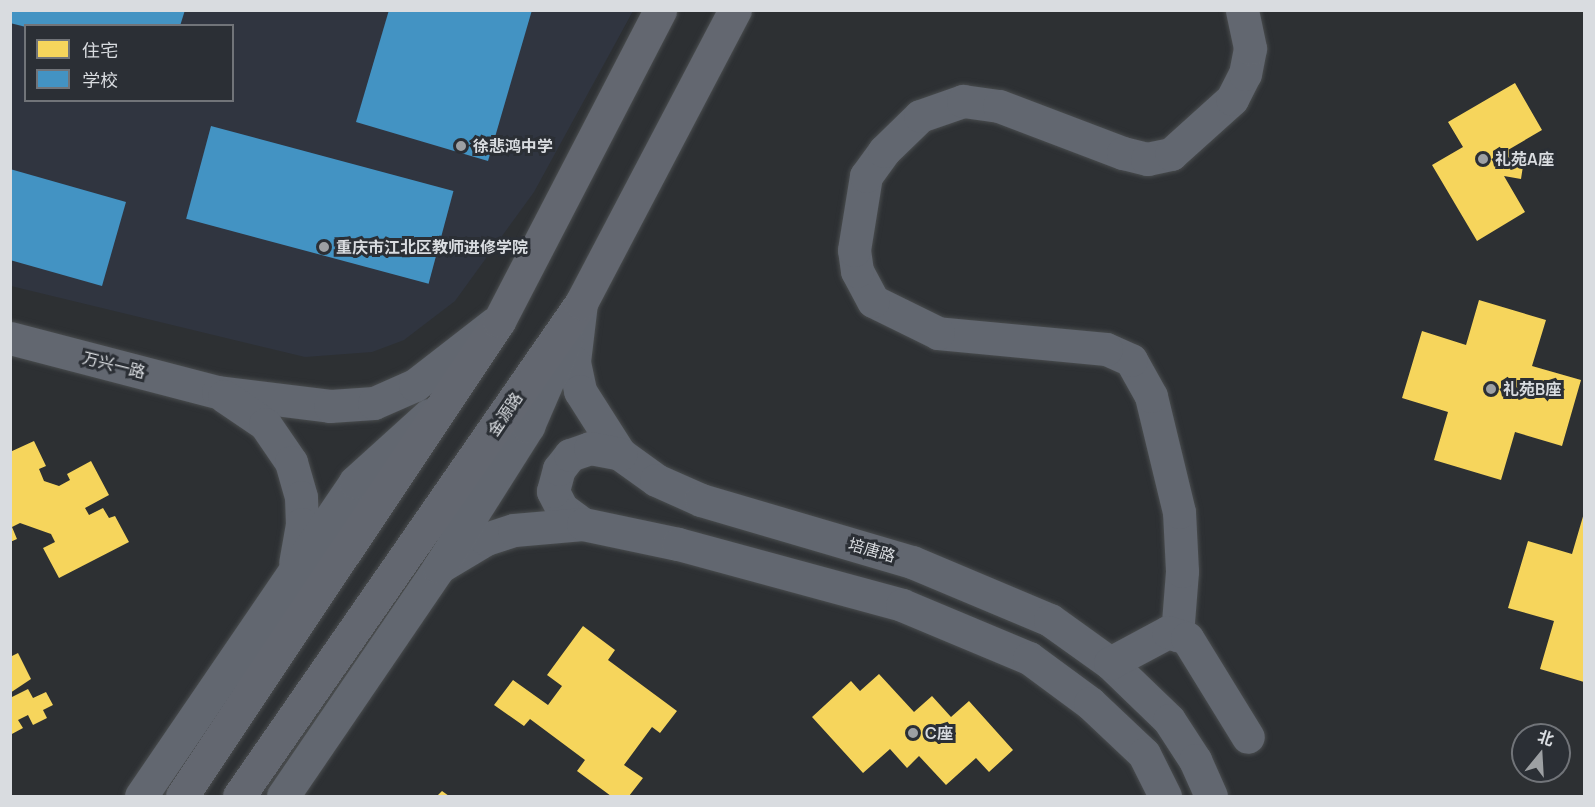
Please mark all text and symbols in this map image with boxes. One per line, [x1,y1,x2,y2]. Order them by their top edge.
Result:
legend [24,24,234,102]
text: 住宅 [82,38,118,62]
text: 学校 [82,68,118,92]
place label: 徐悲鸿中学 [473,136,553,156]
marker: 徐悲鸿中学 [454,139,468,153]
place label: 礼苑A座 [1495,149,1554,169]
marker: 礼苑A座 [1476,152,1490,166]
place label: 重庆市江北区教师进修学院 [336,237,528,257]
marker: 重庆市江北区教师进修学院 [317,240,331,254]
street label: 万兴一路 [81,348,147,382]
place label: 礼苑B座 [1503,379,1561,399]
marker: 礼苑B座 [1484,382,1498,396]
street label: 金源路 [484,389,526,439]
street label: 培唐路 [846,534,898,566]
place label: C座 [925,723,953,743]
north arrow [1511,723,1571,783]
text: 北 [1535,725,1557,751]
marker: C座 [906,726,920,740]

